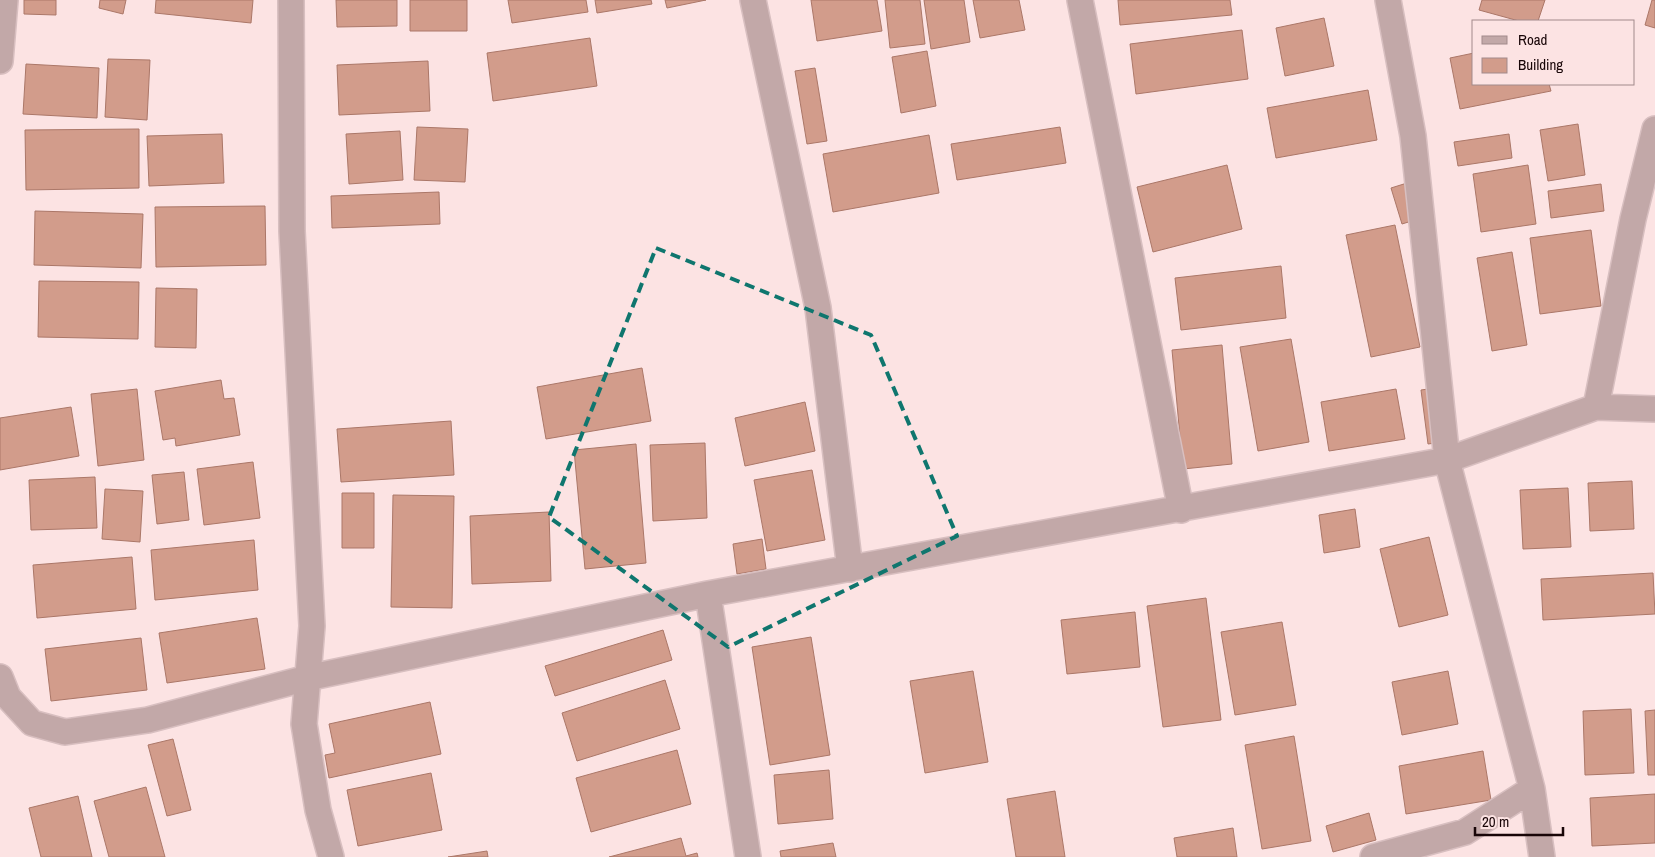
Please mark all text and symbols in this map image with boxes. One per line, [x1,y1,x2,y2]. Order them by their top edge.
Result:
legend [1472,20,1635,85]
text: Road [1518,29,1547,50]
text: Building [1518,54,1563,75]
scale bar [1475,804,1562,836]
text: 20 m [1482,811,1509,832]

